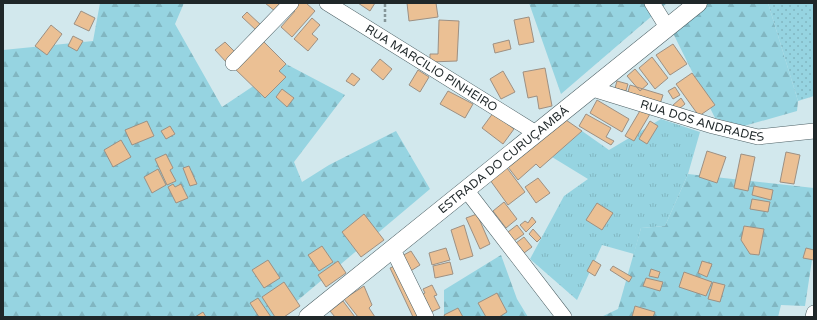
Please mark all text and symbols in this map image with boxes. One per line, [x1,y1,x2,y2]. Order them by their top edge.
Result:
street label: RUA MARCILIO PINHEIRO [363,22,500,114]
street label: RUA DOS ANDRADES [639,97,765,144]
street label: ESTRADA DO CURUÇAMBÁ [435,103,572,216]

